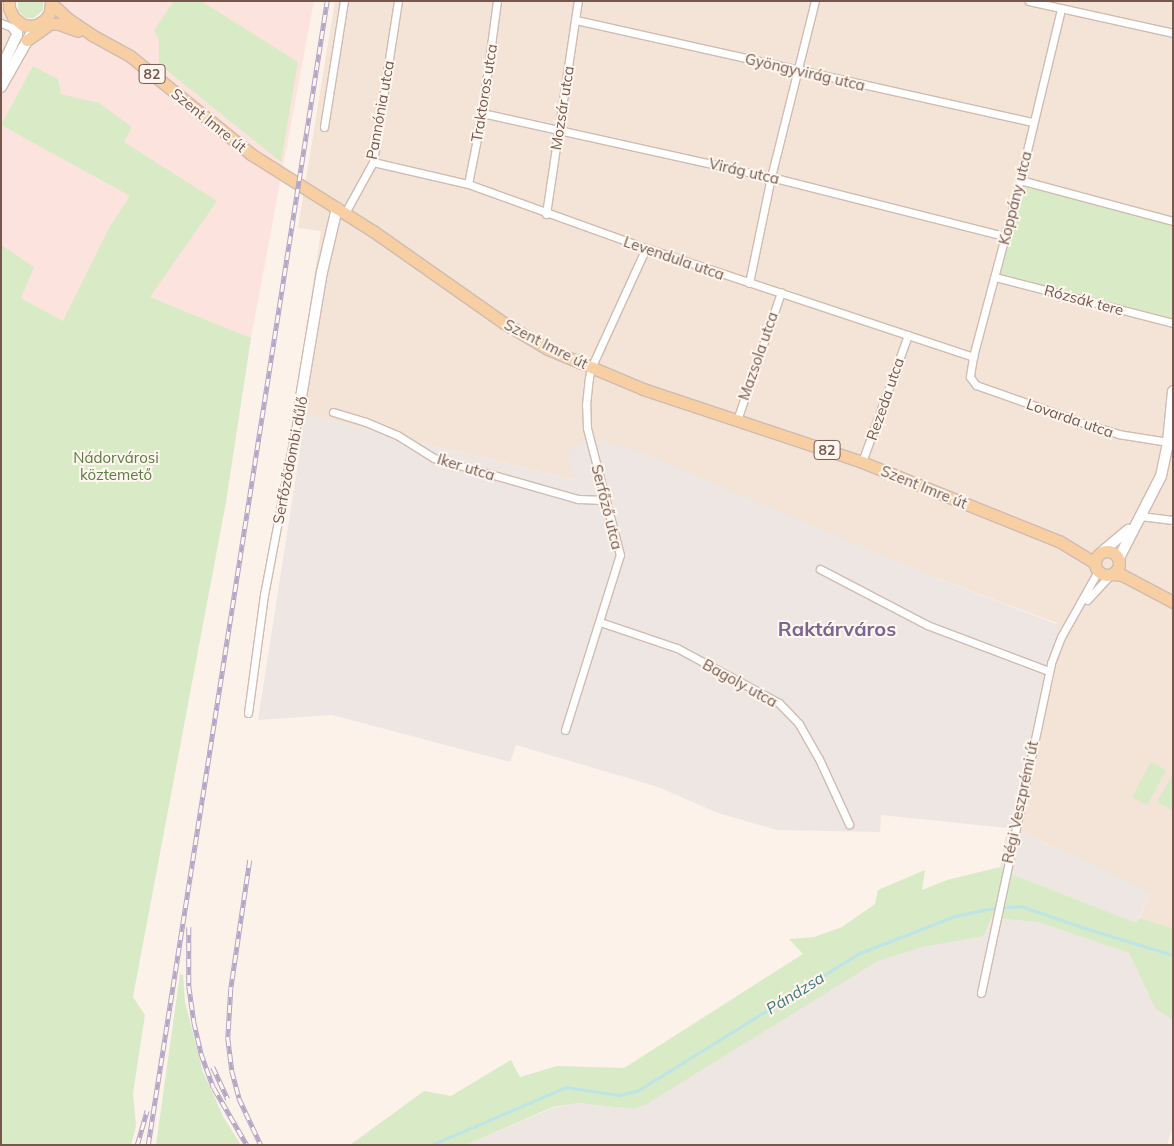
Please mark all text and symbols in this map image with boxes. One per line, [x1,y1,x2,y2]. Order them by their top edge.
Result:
street label: Traktoros utca [467,43,501,143]
street label: Gyöngyvirág utca [743,49,867,95]
street label: Pannónia utca [362,59,398,161]
road number: 82 [138,62,166,86]
street label: Mozsár utca [546,65,578,151]
street label: Szent Imre út [168,84,250,156]
street label: Koppány utca [995,149,1035,247]
street label: Virág utca [707,154,781,188]
street label: Levendula utca [621,232,727,284]
street label: Rózsák tere [1042,281,1126,319]
street label: Mazsola utca [734,309,782,403]
street label: Szent Imre út [501,315,591,373]
street label: Rezeda utca [862,355,908,443]
street label: Serfőződombi dűlő [269,395,311,525]
street label: Lovarda utca [1024,395,1116,441]
road number: 82 [813,438,841,462]
park label: Nádorvárosi köztemető [73,448,159,483]
street label: Iker utca [435,450,497,484]
street label: Szent Imre út [878,462,970,512]
street label: Serfőző utca [588,463,626,551]
district label: Raktárváros [778,616,896,640]
street label: Bagoly utca [700,655,780,711]
street label: Régi Veszprémi út [998,739,1042,865]
water label: Pándzsa [762,968,828,1018]

